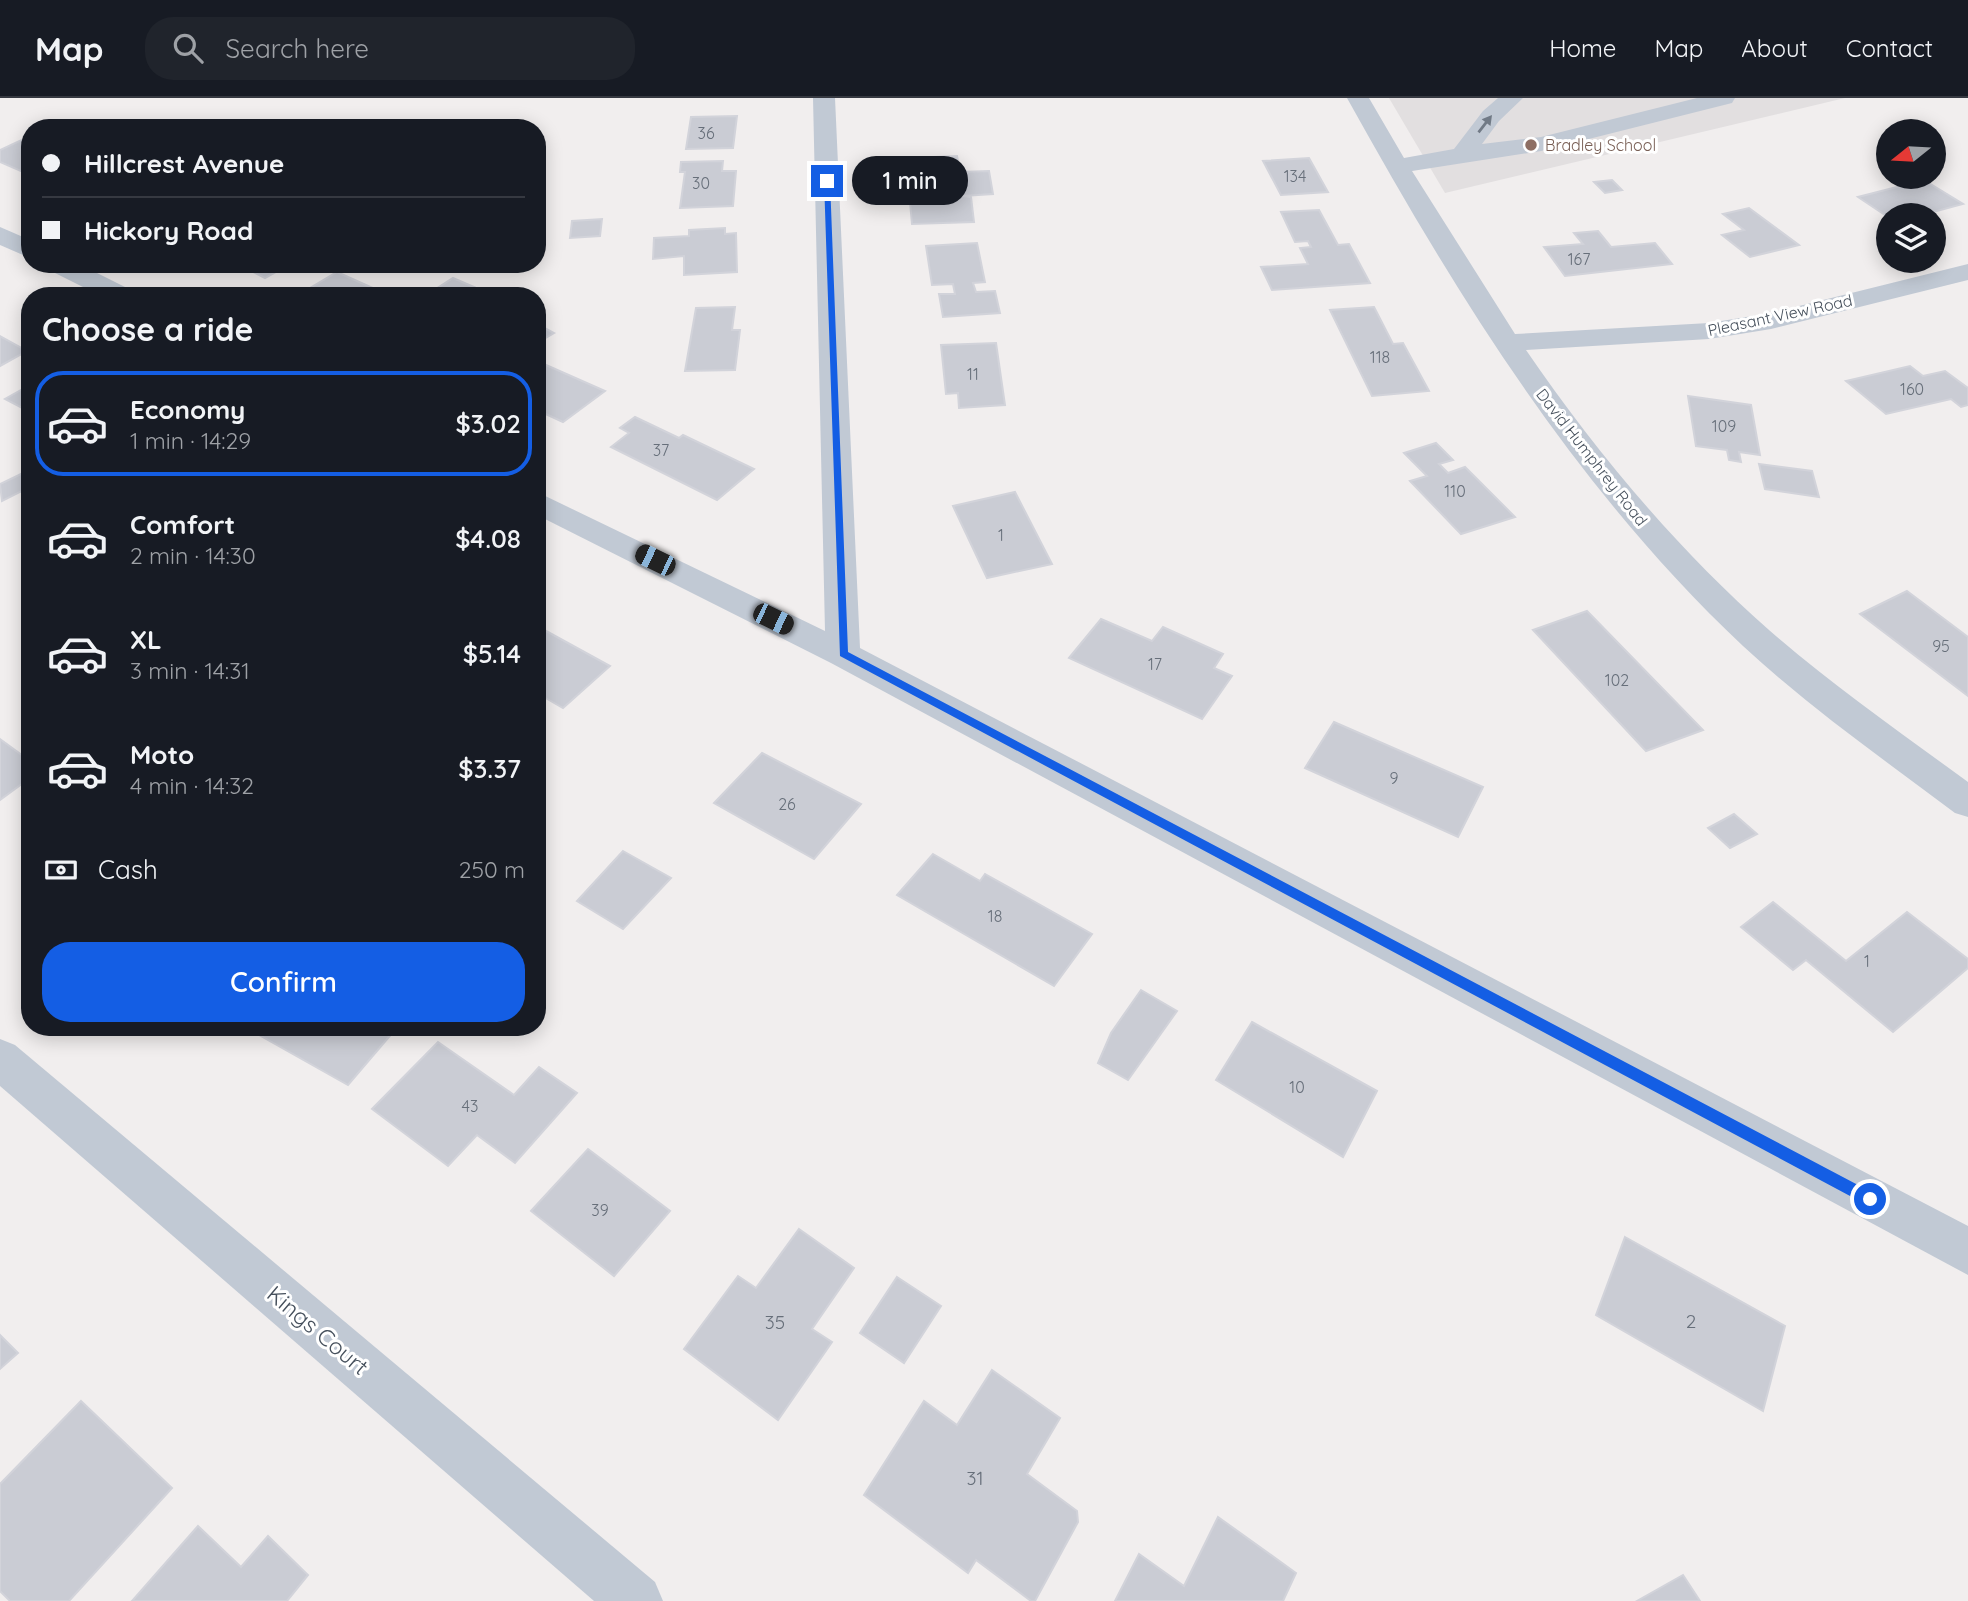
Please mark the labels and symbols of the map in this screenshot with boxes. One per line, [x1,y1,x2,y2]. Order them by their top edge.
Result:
one-way arrow [1477,116,1492,134]
north arrow [1876,119,1946,189]
house number: 36 [698,123,715,143]
place label: Bradley School [1545,135,1656,155]
marker: Bradley School [1523,137,1539,153]
callout: 1 min [852,156,967,206]
route end [811,165,843,197]
house number: 134 [1284,166,1306,186]
house number: 30 [692,173,710,193]
house number: 167 [1568,249,1590,269]
street label: Pleasant View Road [1706,290,1854,340]
house number: 118 [1370,347,1390,367]
house number: 11 [967,364,979,384]
house number: 160 [1900,379,1924,399]
street label: David Humphrey Road [1532,384,1652,530]
house number: 109 [1712,416,1736,436]
house number: 37 [653,440,669,460]
house number: 110 [1444,481,1466,501]
house number: 1 [998,525,1004,545]
car [632,541,679,579]
car [750,600,797,638]
house number: 95 [1932,636,1950,656]
house number: 17 [1148,654,1162,674]
house number: 102 [1605,670,1629,690]
house number: 9 [1390,768,1399,788]
house number: 26 [778,794,796,814]
house number: 18 [988,906,1002,926]
house number: 1 [1864,951,1870,971]
house number: 10 [1289,1077,1305,1097]
house number: 43 [462,1096,478,1116]
route start [1854,1183,1886,1215]
house number: 39 [591,1200,609,1220]
street label: Kings Court [261,1279,375,1381]
house number: 2 [1686,1309,1696,1333]
house number: 35 [765,1310,785,1334]
house number: 31 [967,1466,984,1490]

